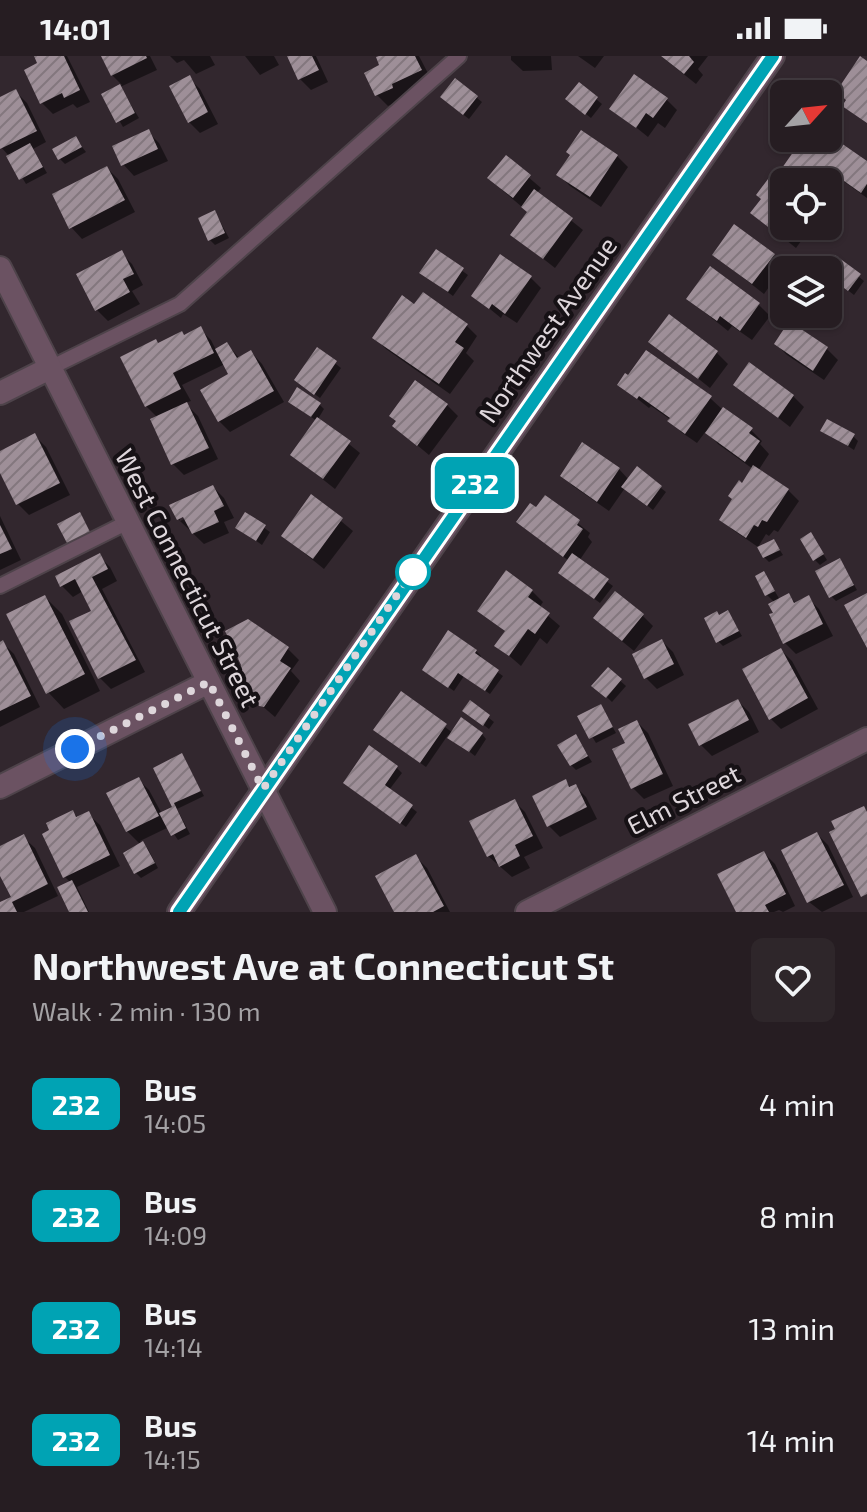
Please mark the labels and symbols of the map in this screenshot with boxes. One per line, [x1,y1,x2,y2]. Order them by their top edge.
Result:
north arrow [770,80,842,152]
street label: Northwest Avenue [471,230,622,428]
street label: West Connecticut Street [110,443,267,712]
line badge: 232 [429,457,521,509]
unlabelled marker [396,555,430,589]
your location [55,729,95,769]
street label: Elm Street [621,757,745,840]

